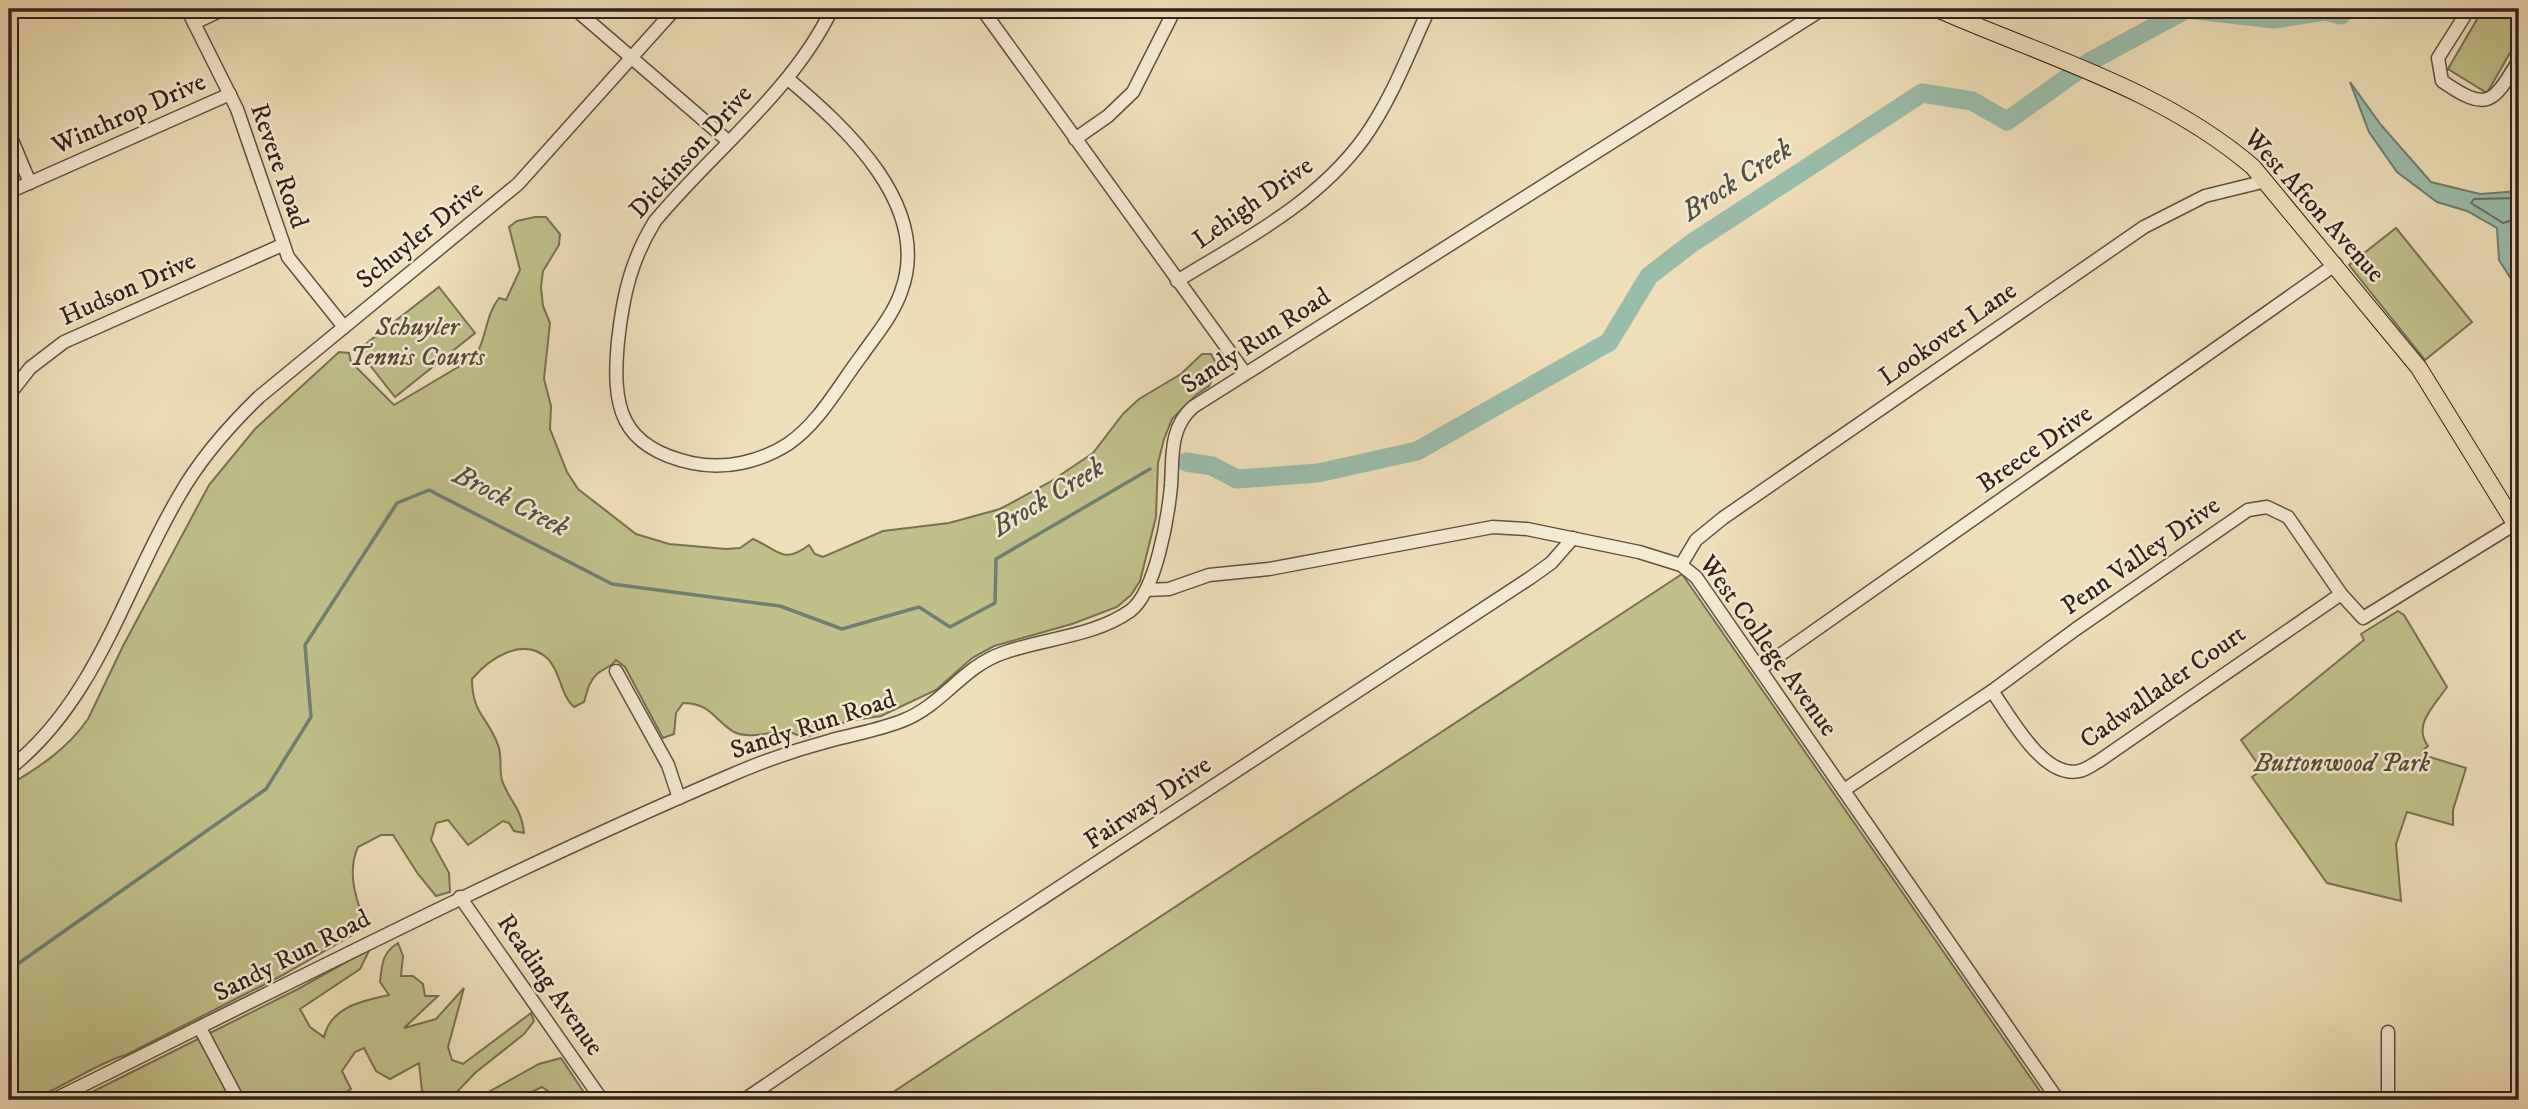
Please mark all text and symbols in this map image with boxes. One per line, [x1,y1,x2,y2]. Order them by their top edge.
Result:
street label: Winthrop Drive [46,65,211,163]
street label: Dickinson Drive [622,78,760,226]
street label: Revere Road [242,99,316,233]
street label: West Afton Avenue [2236,121,2392,290]
water label: Brock Creek [1674,131,1799,229]
street label: Lehigh Drive [1186,149,1320,257]
street label: Schuyler Drive [350,174,490,296]
street label: Hudson Drive [55,244,201,334]
street label: Lookover Lane [1873,274,2023,394]
street label: Sandy Run Road [1175,280,1337,402]
park label: Schuyler Tennis Courts [349,311,486,374]
street label: Breece Drive [1971,397,2099,501]
water label: Brock Creek [985,450,1111,545]
water label: Brock Creek [446,457,575,545]
street label: Penn Valley Drive [2055,489,2227,623]
street label: West College Avenue [1691,548,1845,743]
street label: Cadwallader Court [2074,618,2252,756]
street label: Sandy Run Road [726,683,900,767]
park label: Buttonwood Park [2253,747,2430,780]
street label: Fairway Drive [1078,748,1218,858]
street label: Sandy Run Road [208,902,376,1010]
street label: Reading Avenue [489,908,611,1062]

